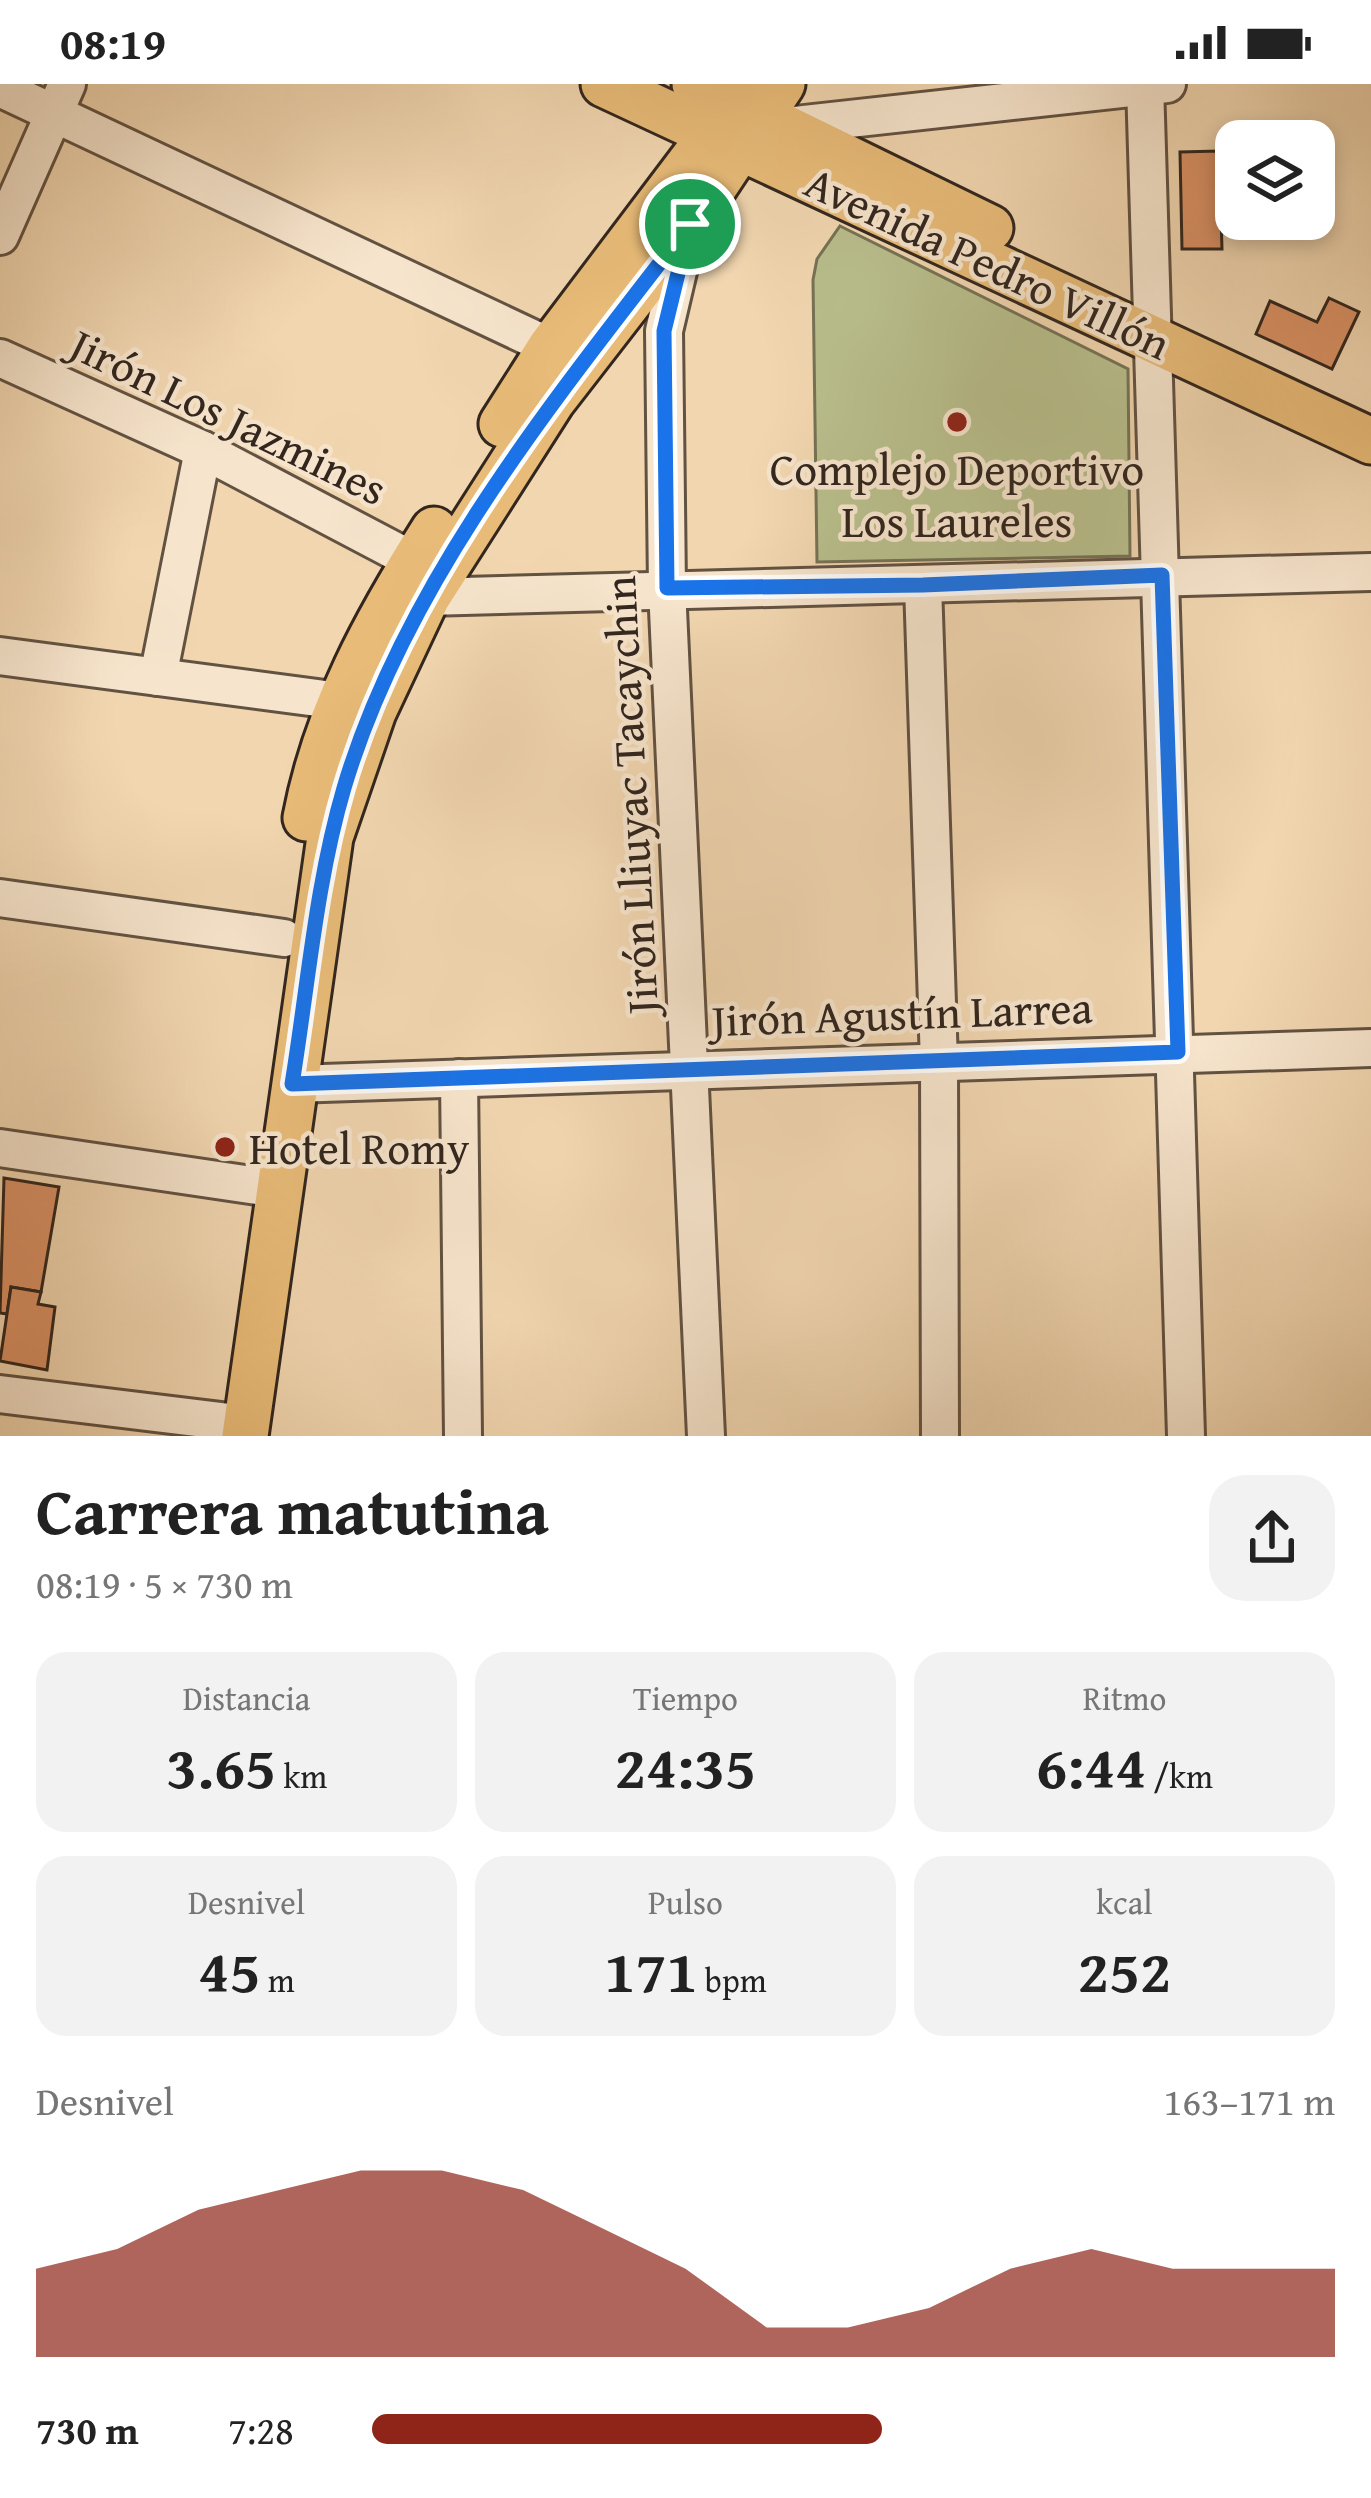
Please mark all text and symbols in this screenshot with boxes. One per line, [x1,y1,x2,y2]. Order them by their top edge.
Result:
text: 08:19 [60,10,166,75]
map controls [1215,120,1335,240]
button: layers [1215,120,1335,240]
street label: Avenida Pedro Villón [795,149,1181,375]
pin [639,173,741,275]
icon: arrive [657,191,723,257]
street label: Jirón Los Jazmines [55,309,398,521]
marker: Complejo Deportivo Los Laureles [944,409,970,435]
place label: Complejo Deportivo Los Laureles [770,436,1144,553]
street label: Jirón Lliuyac Tacaychin [586,574,674,1021]
street label: Jirón Agustín Larrea [705,974,1094,1052]
place label: Hotel Romy [249,1115,470,1180]
marker: Hotel Romy [212,1134,238,1160]
text: Carrera matutina [36,1461,549,1558]
button: share [1209,1475,1335,1601]
text: 08:19 · 5 × 730 m [36,1555,293,1612]
text: Distancia [183,1674,310,1722]
text: Tiempo [633,1674,738,1722]
text: Ritmo [1083,1674,1166,1722]
text: 3.65 [166,1722,276,1810]
text: 24:35 [615,1722,756,1810]
text: 6:44 [1036,1722,1146,1810]
text: km [276,1752,327,1800]
text: /km [1146,1752,1213,1800]
text: Desnivel [188,1878,305,1926]
text: Pulso [648,1878,723,1926]
text: kcal [1096,1878,1153,1926]
text: 45 [198,1926,260,2014]
text: 171 [604,1926,698,2014]
text: 252 [1078,1926,1171,2014]
text: m [260,1956,295,2004]
text: bpm [698,1956,767,2004]
text: Desnivel [36,2072,174,2129]
text: 163–171 m [1163,2072,1335,2129]
text: 730 m [36,2401,139,2458]
text: 7:28 [228,2401,294,2458]

